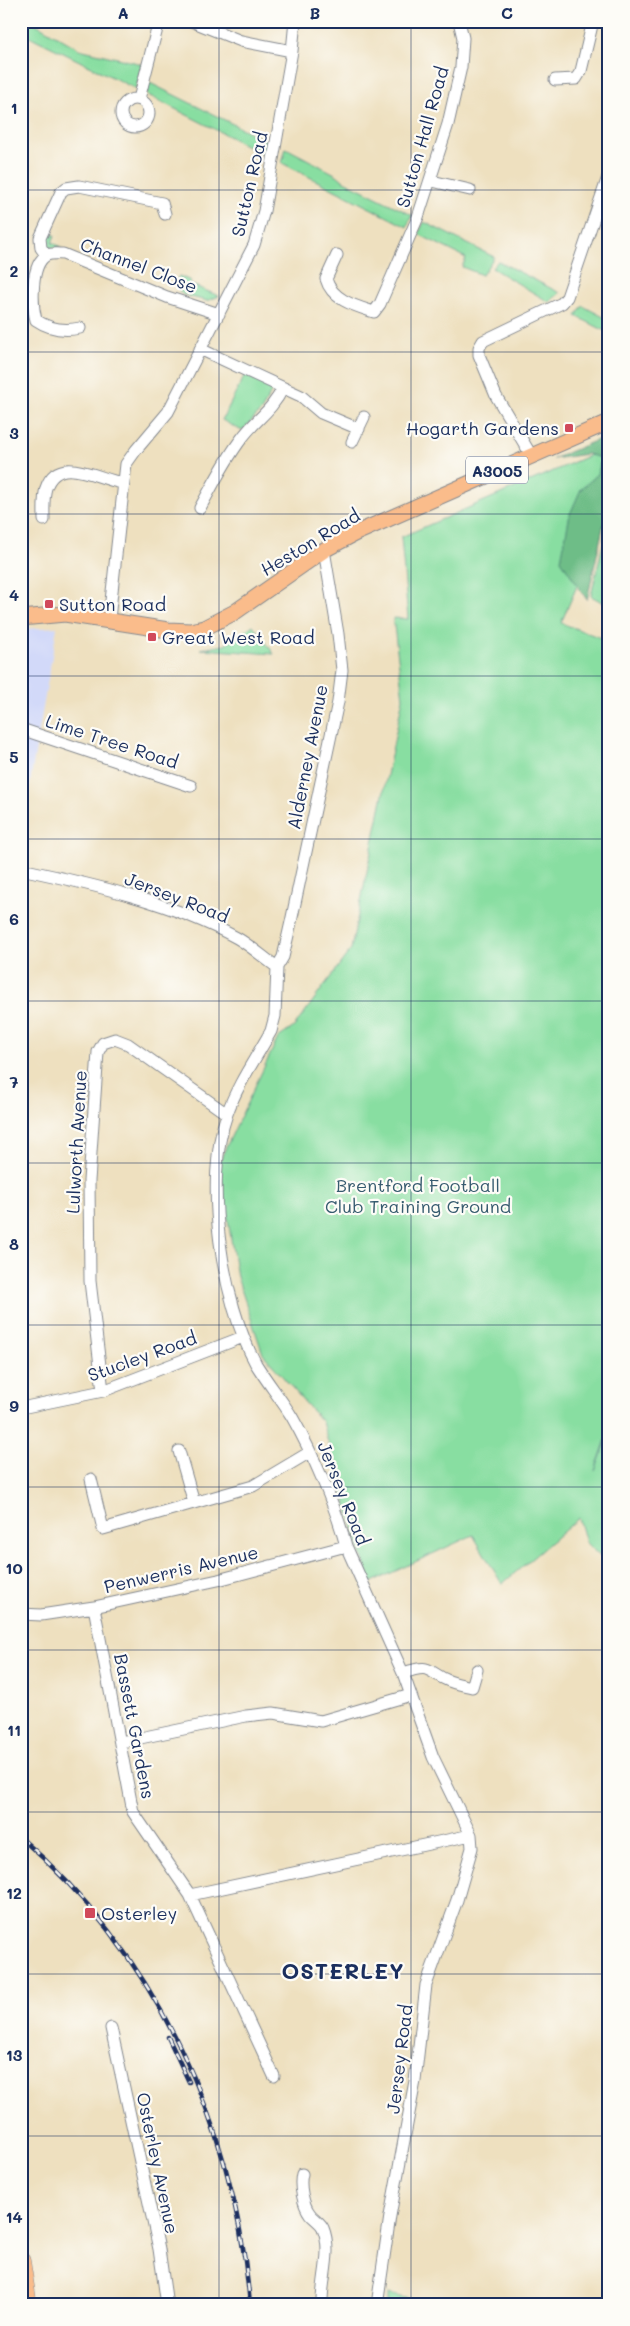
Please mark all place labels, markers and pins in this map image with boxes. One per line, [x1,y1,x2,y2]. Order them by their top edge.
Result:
place label: Hogarth Gardens [406,416,559,440]
marker: Hogarth Gardens [563,422,575,434]
place label: Sutton Road [59,592,166,616]
marker: Sutton Road [43,598,55,610]
place label: Great West Road [162,625,315,649]
marker: Great West Road [146,631,158,643]
place label: Osterley [101,1901,177,1925]
marker: Osterley [83,1906,97,1920]

